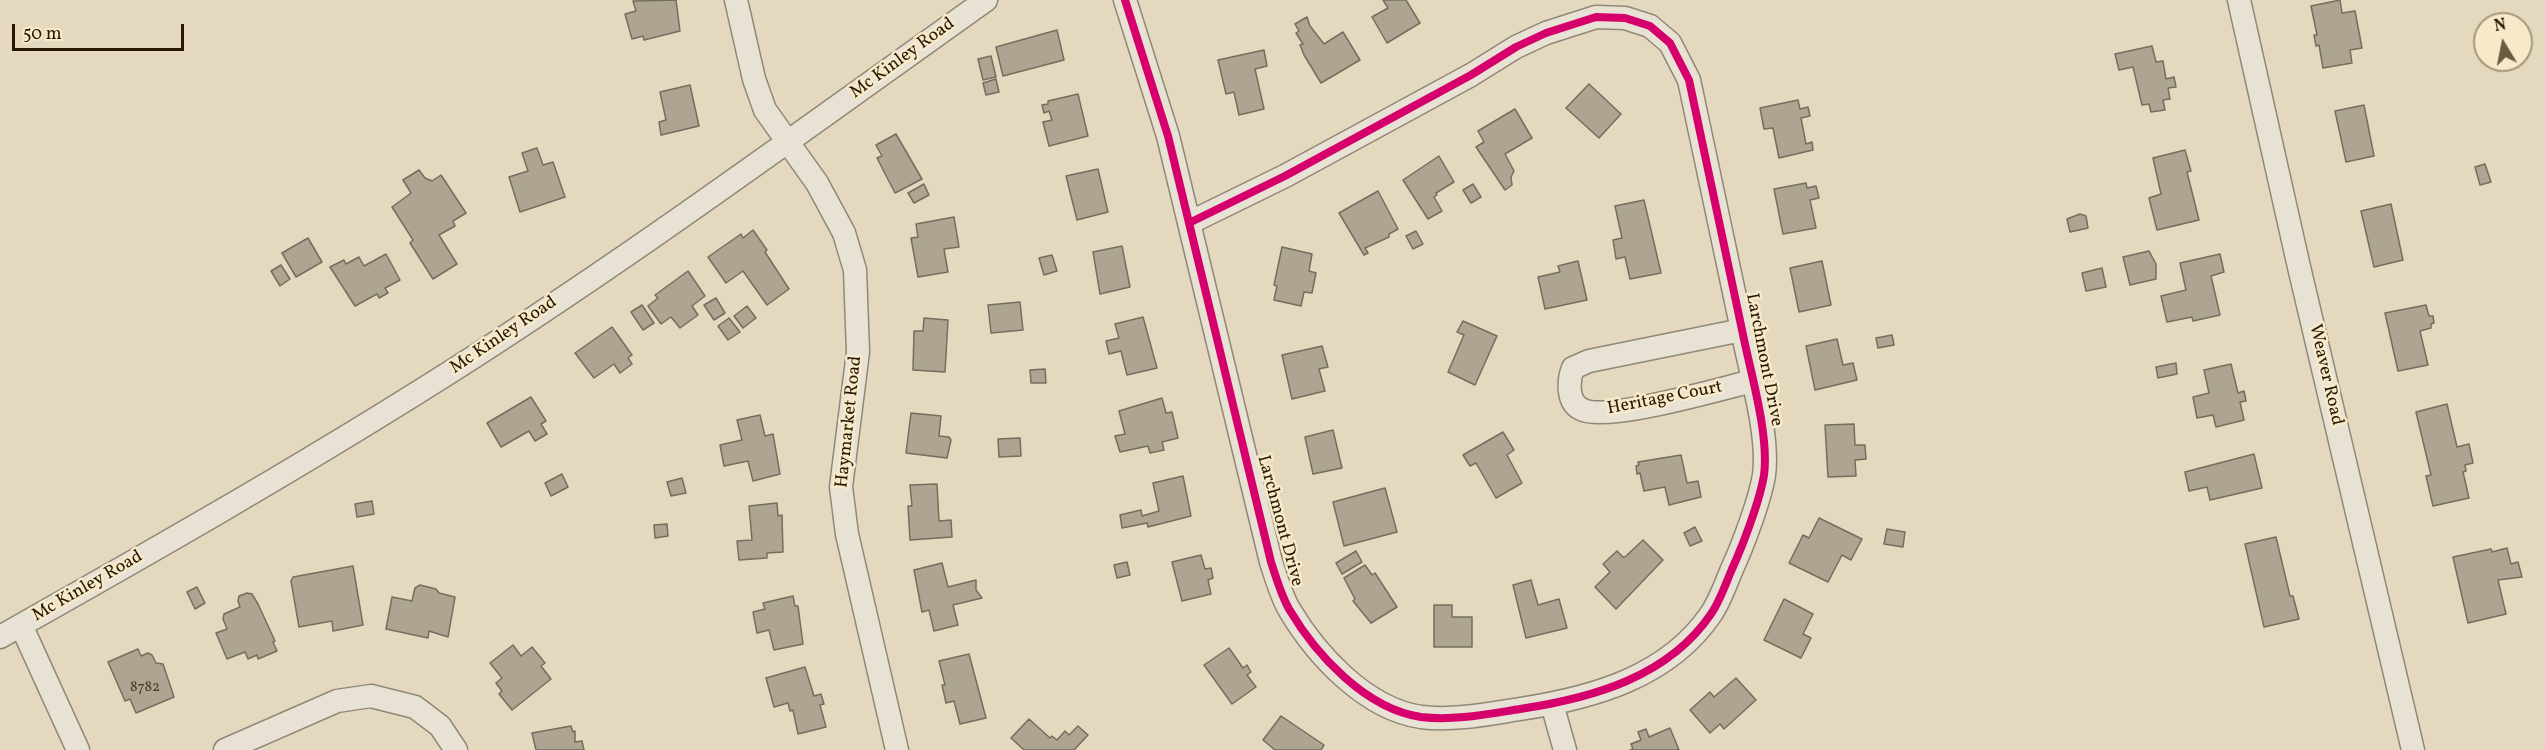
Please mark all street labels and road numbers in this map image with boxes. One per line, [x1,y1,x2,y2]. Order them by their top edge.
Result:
street label: Mc Kinley Road [846,14,960,104]
street label: Mc Kinley Road [447,292,561,380]
street label: Larchmont Drive [1740,292,1786,428]
street label: Weaver Road [2303,322,2347,428]
street label: Haymarket Road [832,355,868,489]
street label: Heritage Court [1606,377,1724,421]
street label: Larchmont Drive [1251,453,1307,589]
street label: Mc Kinley Road [29,547,147,627]

